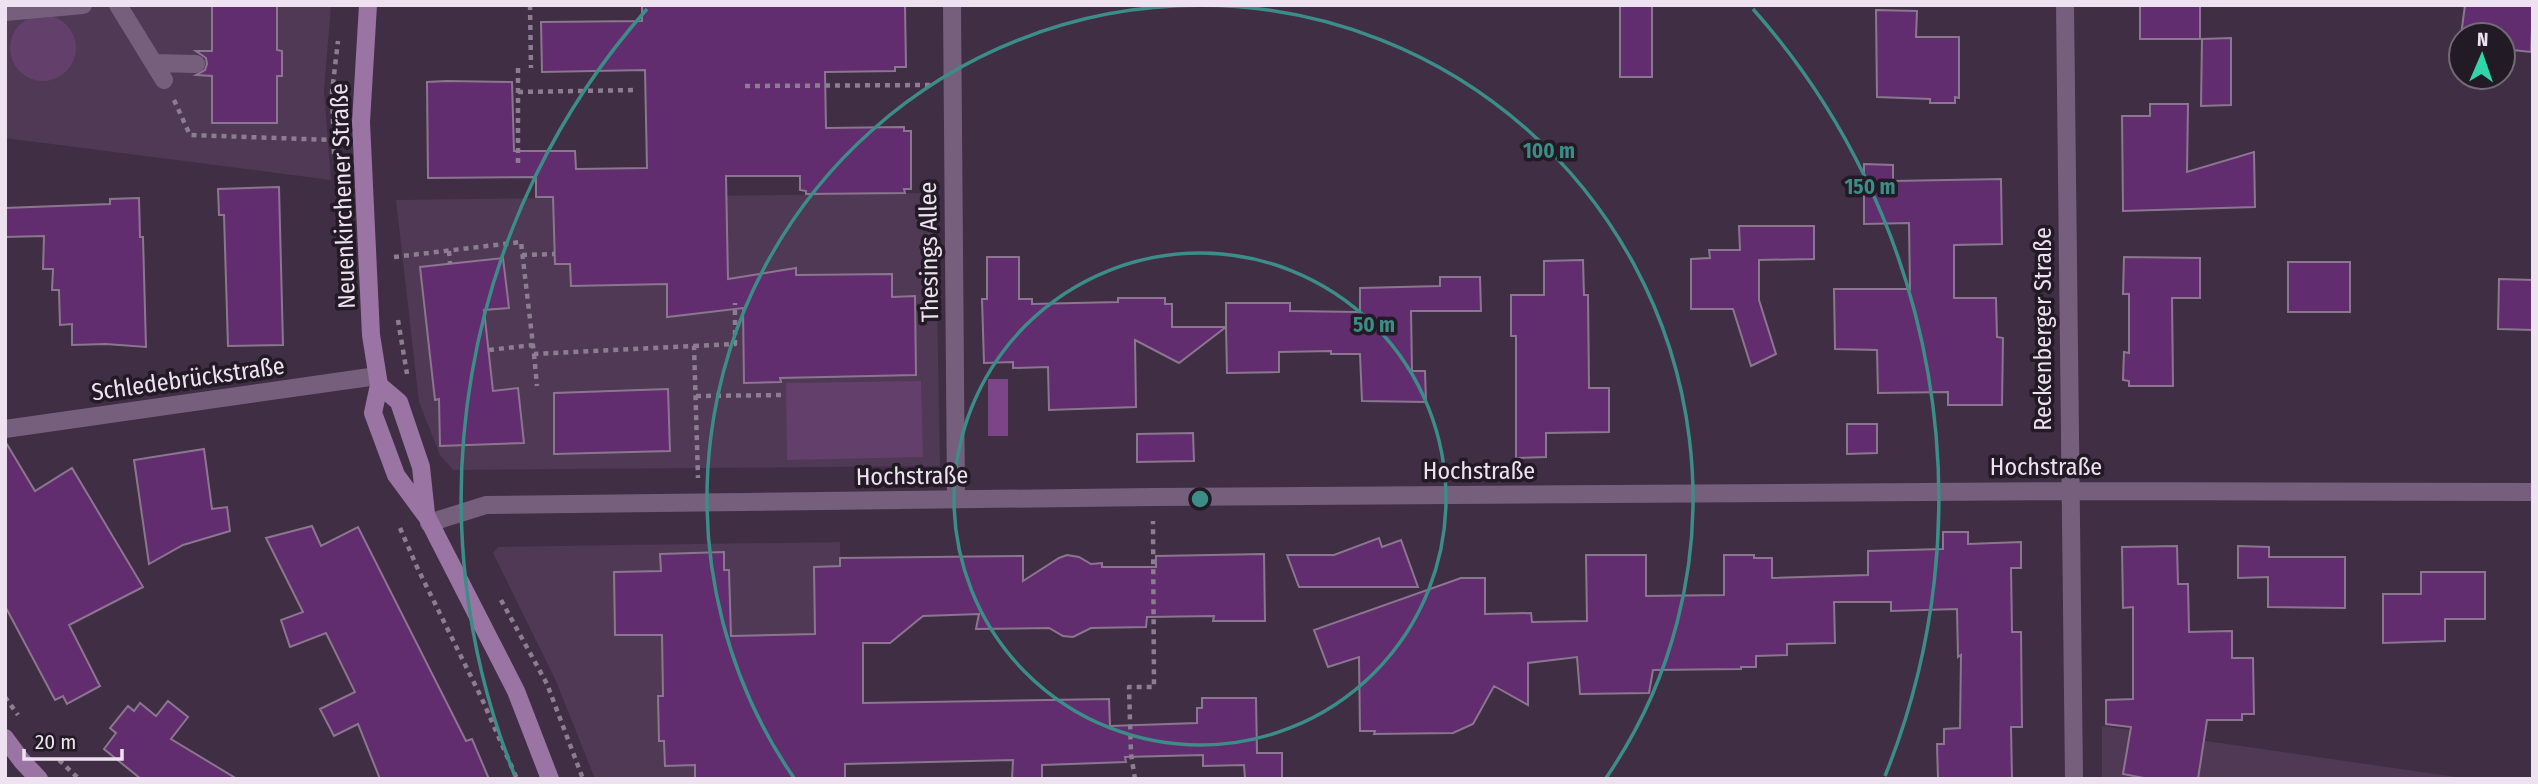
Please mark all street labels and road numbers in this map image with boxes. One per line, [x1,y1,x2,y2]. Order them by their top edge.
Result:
street label: Neuenkirchener Straße [325,83,361,309]
street label: Thesings Allee [914,182,944,322]
street label: Reckenberger Straße [2029,227,2057,431]
street label: Schledebrückstraße [90,352,286,406]
street label: Hochstraße [1990,453,2102,481]
street label: Hochstraße [1423,457,1535,485]
street label: Hochstraße [856,461,968,491]

